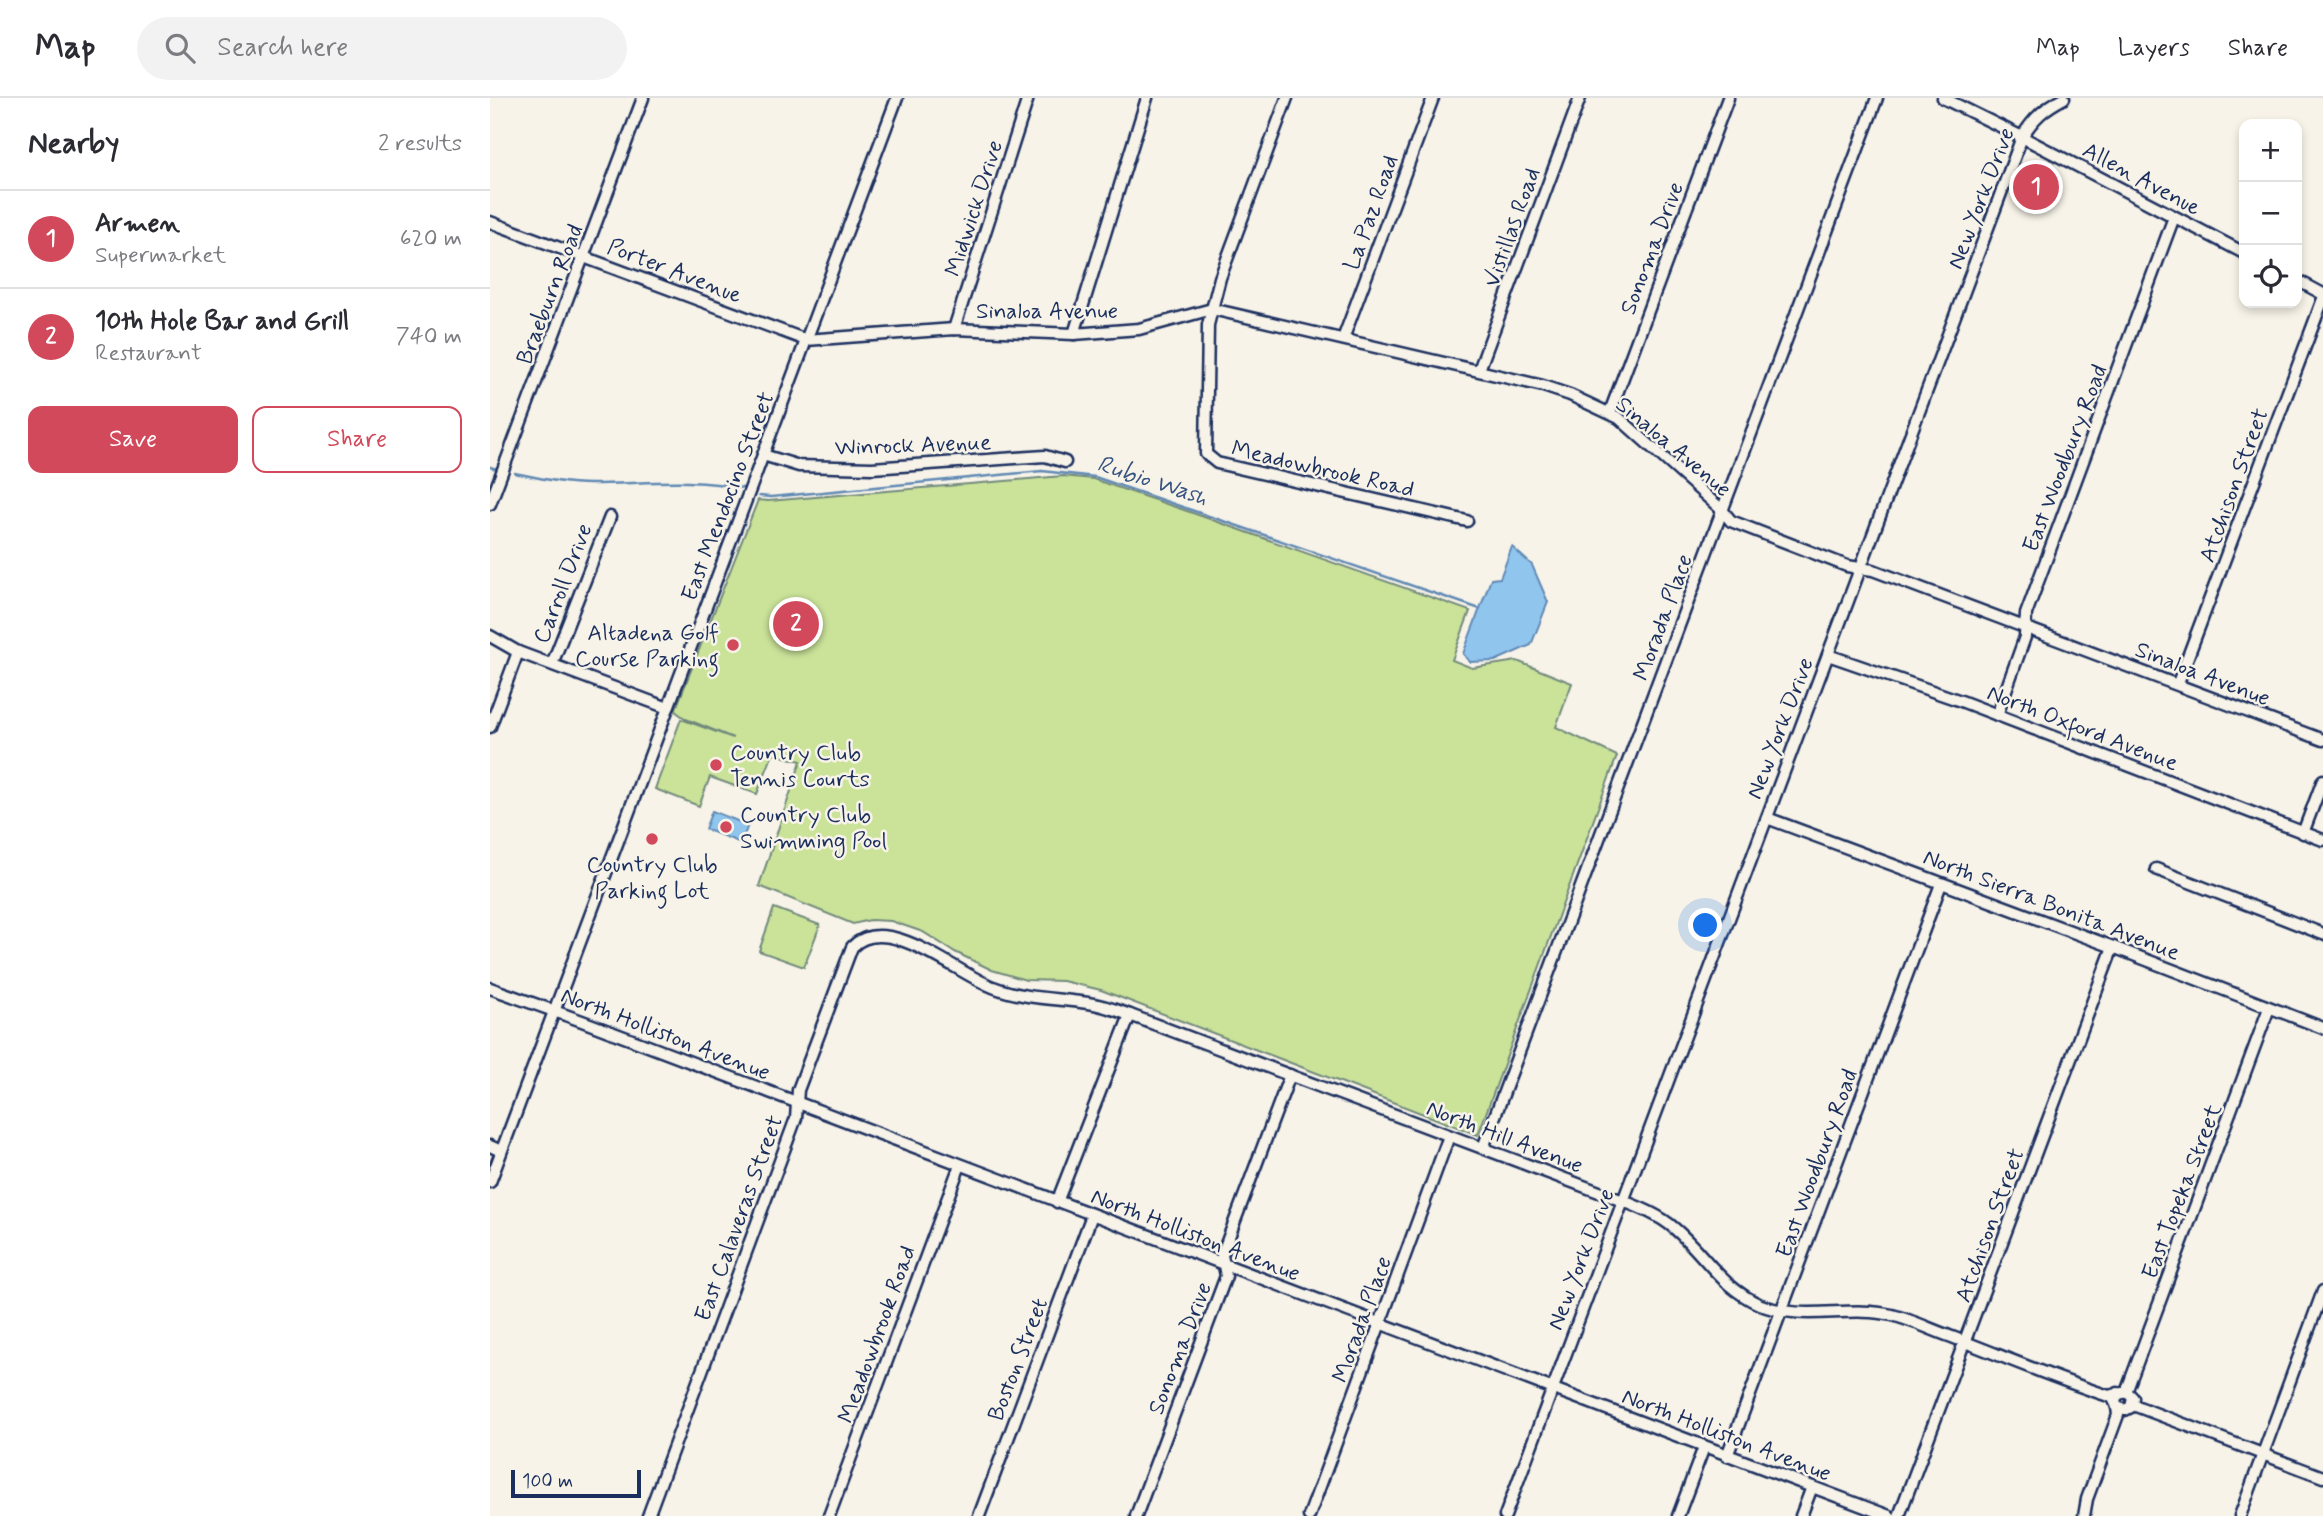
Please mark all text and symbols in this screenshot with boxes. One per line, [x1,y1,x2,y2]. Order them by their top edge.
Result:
search box [137,17,627,80]
text: Map [35,26,95,70]
icon: search [161,29,199,67]
text: Search here [217,31,348,65]
text: Map [2036,33,2080,64]
text: Layers [2118,33,2190,64]
text: Share [2228,33,2288,64]
map controls [2239,119,2302,308]
button: + [2239,119,2302,182]
text: Nearby [28,124,119,163]
street label: New York Drive [1941,124,2023,274]
text: 2 results [378,129,462,159]
street label: Allen Avenue [2077,136,2206,224]
street label: Midwick Drive [939,137,1011,281]
street label: La Paz Road [1337,151,1407,274]
pin: 1 [2013,161,2059,213]
street label: Vistillas Road [1477,164,1548,292]
street label: Sonoma Drive [1614,178,1692,319]
button: − [2239,182,2302,245]
text: Armen [95,207,180,241]
street label: Braeburn Road [510,220,591,369]
text: 1 [46,224,56,254]
text: 620 m [400,224,462,254]
street label: Porter Avenue [603,232,746,311]
text: Supermarket [95,241,226,271]
button: locate [2239,245,2302,308]
street label: Sinaloa Avenue [976,297,1118,327]
text: 10th Hole Bar and Grill [95,305,349,339]
text: 2 [45,322,57,352]
text: 740 m [396,322,462,352]
text: Restaurant [95,339,202,369]
street label: East Woodbury Road [2016,361,2115,557]
street label: East Mendocino Street [675,388,783,606]
street label: Sinaloa Avenue [1609,390,1737,505]
street label: Atchison Street [2193,404,2277,567]
button: Save [28,406,238,473]
button: Share [252,406,462,473]
street label: Winrock Avenue [834,428,992,464]
street label: Meadowbrook Road [1228,434,1417,506]
water label: Rubio Wash [1093,449,1212,514]
street label: Carroll Drive [527,519,600,648]
street label: Morada Place [1627,550,1701,685]
pin: 2 [773,598,819,650]
place label: Altadena Golf Course Parking [575,619,719,677]
street label: Sinaloa Avenue [2131,635,2274,714]
marker: Altadena Golf Course Parking [725,637,741,653]
street label: New York Drive [1740,654,1822,804]
street label: North Oxford Avenue [1982,679,2182,780]
place label: Country Club Tennis Courts [730,739,870,795]
marker: Country Club Tennis Courts [708,757,724,773]
place label: Country Club Swimming Pool [740,801,887,859]
marker: Country Club Swimming Pool [718,819,734,835]
marker: Country Club Parking Lot [644,831,660,847]
street label: North Sierra Bonita Avenue [1919,843,2184,969]
place label: Country Club Parking Lot [587,851,718,909]
your location [1688,908,1722,942]
street label: North Holliston Avenue [556,981,774,1089]
street label: East Woodbury Road [1770,1065,1866,1262]
street label: North Hill Avenue [1422,1094,1587,1182]
street label: East Topeka Street [2136,1099,2230,1284]
street label: East Calaveras Street [689,1111,791,1326]
street label: Atchison Street [1949,1144,2033,1307]
street label: North Holliston Avenue [1086,1182,1304,1290]
street label: New York Drive [1541,1185,1623,1335]
street label: Meadowbrook Road [832,1242,924,1428]
street label: Morada Place [1326,1252,1400,1387]
street label: Sonoma Drive [1142,1278,1220,1419]
street label: Boston Street [982,1294,1056,1426]
street label: North Holliston Avenue [1617,1382,1835,1490]
scale bar [511,1467,640,1499]
text: 100 m [522,1469,573,1494]

